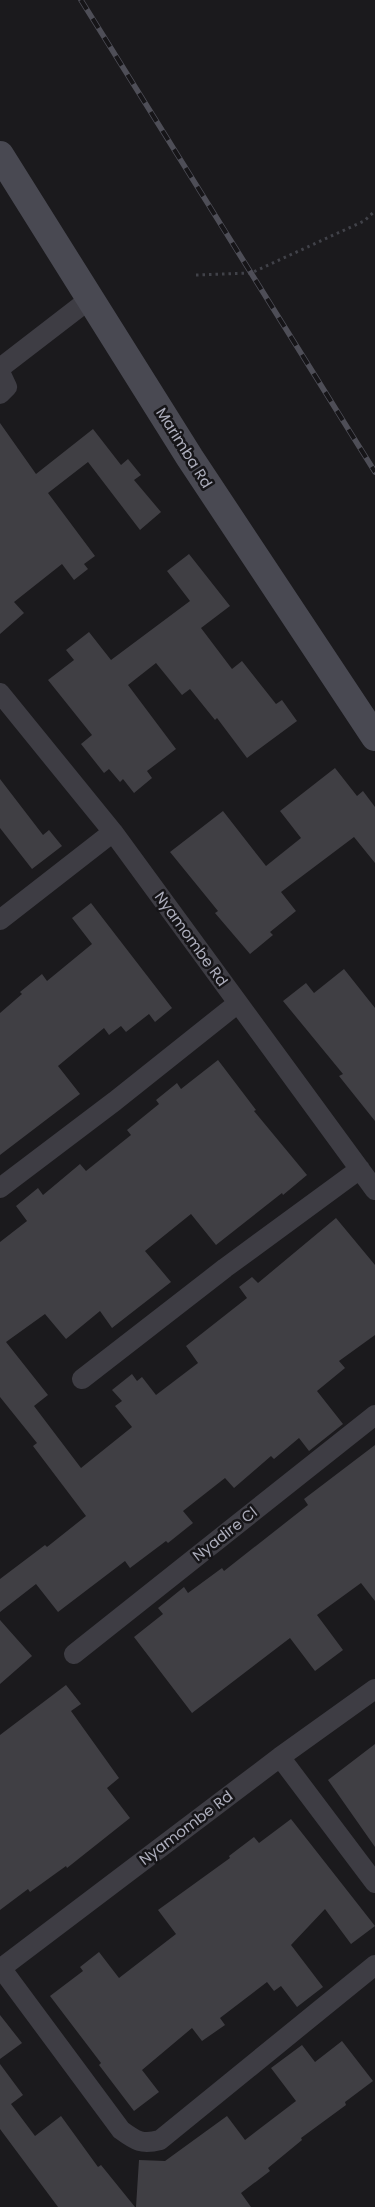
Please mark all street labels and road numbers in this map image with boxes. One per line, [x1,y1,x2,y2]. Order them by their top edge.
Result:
street label: Marimba Rd [151,403,218,492]
street label: Nyamombe Rd [150,887,233,990]
street label: Nyadire Cl [188,1502,262,1566]
street label: Nyamombe Rd [135,1785,237,1870]

